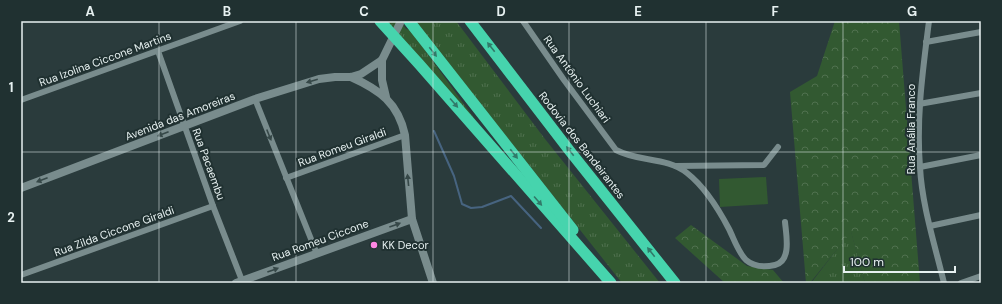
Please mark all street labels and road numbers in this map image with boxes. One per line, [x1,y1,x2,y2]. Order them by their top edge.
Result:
street label: Rua Izolina Ciccone Martins [37,29,173,89]
street label: Rua Antônio Luchiari [541,33,613,125]
street label: Rua Anália Franco [904,84,918,174]
street label: Avenida das Amoreiras [123,89,237,143]
street label: Rodovia dos Bandeirantes [536,89,628,201]
street label: Rua Romeu Giraldi [296,125,388,169]
street label: Rua Pacaembu [190,126,228,202]
street label: Rua Zilda Ciccone Giraldi [52,203,176,259]
street label: Rua Romeu Ciccone [270,216,370,264]

